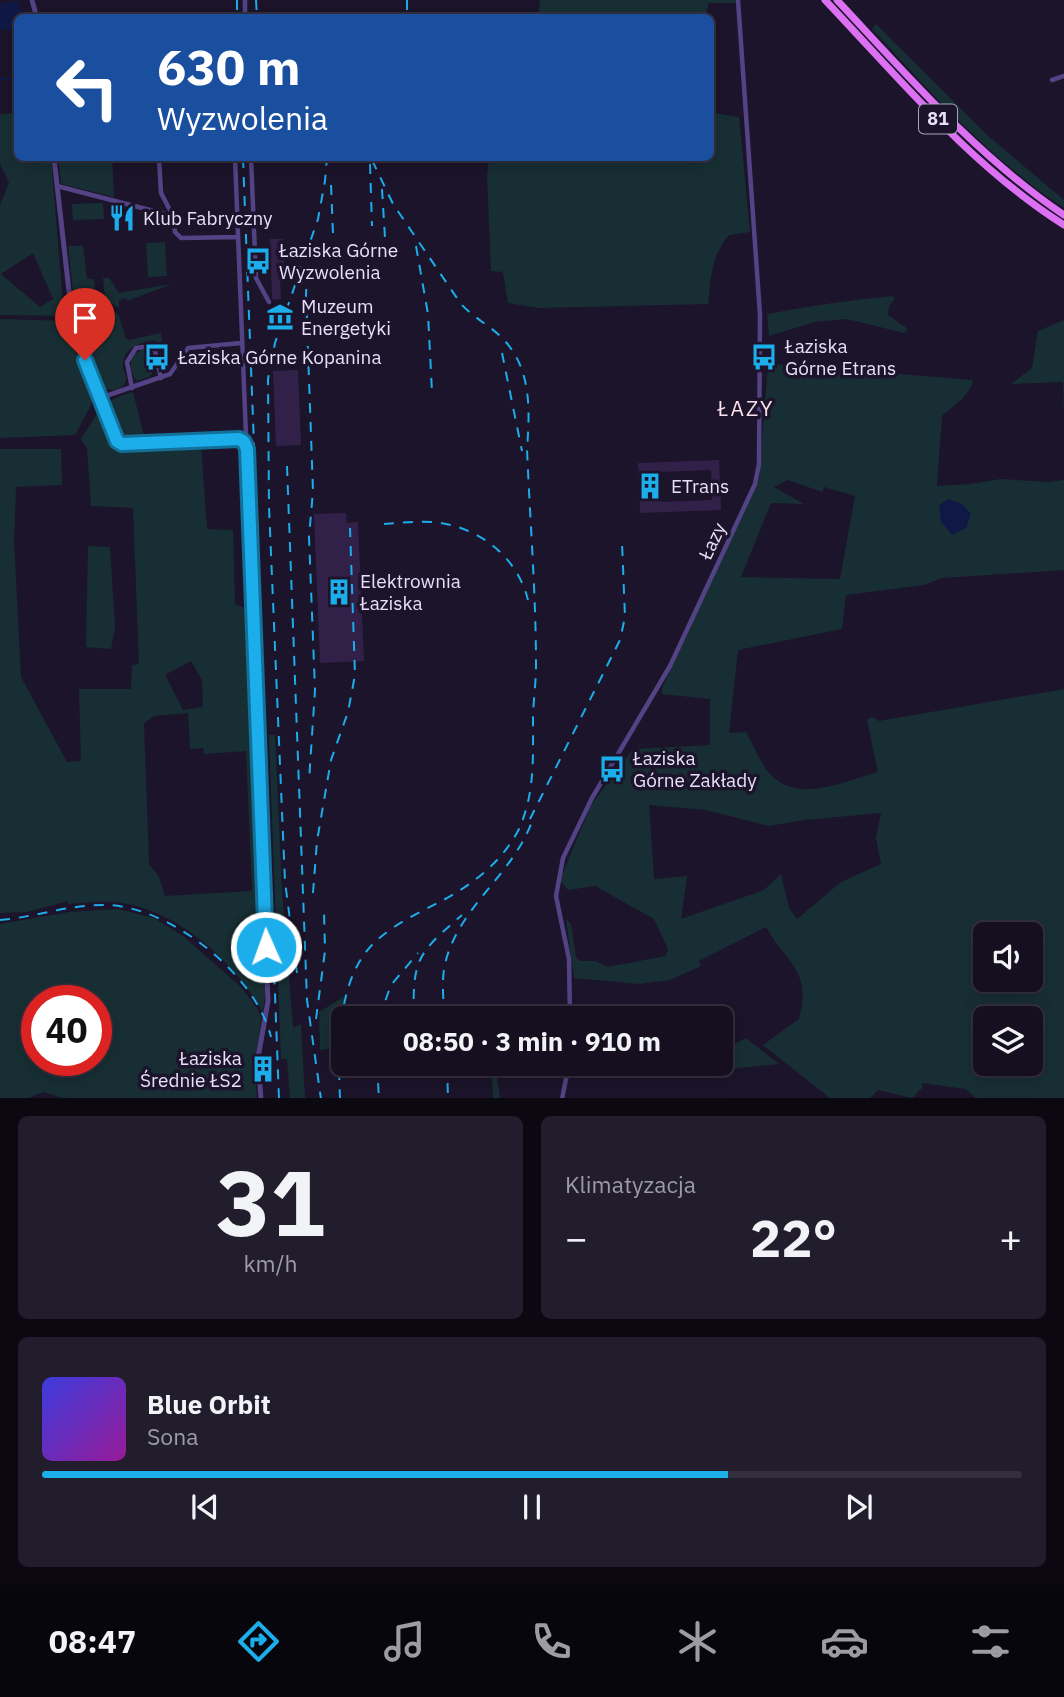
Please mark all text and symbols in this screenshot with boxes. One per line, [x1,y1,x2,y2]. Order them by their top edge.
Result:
text: 630 m [157,35,301,98]
icon: left [42,42,133,133]
text: Wyzwolenia [157,97,328,139]
road number: 81 [919,104,957,134]
restaurant icon: Klub Fabryczny [107,203,137,233]
place label: Klub Fabryczny [143,206,273,230]
place label: Łaziska Górne Wyzwolenia [278,238,398,284]
bus stop icon: Łaziska Górne Wyzwolenia [243,246,273,276]
pin [55,288,115,360]
place label: Muzeum Energetyki [301,294,391,340]
icon: arrive [66,299,104,337]
museum icon: Muzeum Energetyki [265,302,295,332]
place label: Łaziska Górne Etrans [784,334,896,380]
bus stop icon: Łaziska Górne Kopanina [142,342,172,372]
bus stop icon: Łaziska Górne Etrans [749,342,779,372]
place label: Łaziska Górne Kopanina [177,345,382,369]
district label: ŁAZY [716,394,775,422]
building icon: ETrans [635,471,665,501]
place label: ETrans [671,474,729,498]
street label: Łazy [693,518,731,564]
place label: Elektrownia Łaziska [359,569,461,615]
building icon: Elektrownia Łaziska [324,577,354,607]
place label: Łaziska Górne Zakłady [632,746,757,792]
bus stop icon: Łaziska Górne Zakłady [597,754,627,784]
position arrow [229,910,303,984]
map controls [973,922,1043,1076]
button: sound [973,922,1043,992]
speed limit sign: 40 [21,985,112,1076]
button: layers [973,1006,1043,1076]
text: 08:50 · 3 min · 910 m [403,1024,661,1058]
place label: Łaziska Średnie ŁS2 [140,1046,242,1092]
building icon: Łaziska Średnie ŁS2 [248,1054,278,1084]
text: 31 [216,1143,325,1261]
text: Klimatyzacja [565,1169,696,1199]
text: 22° [750,1204,837,1271]
text: − [565,1213,588,1262]
text: + [999,1213,1022,1262]
text: km/h [243,1248,298,1278]
text: Blue Orbit [147,1387,271,1421]
text: Sona [147,1421,199,1451]
icon: previous [186,1488,224,1526]
icon: pause [513,1488,551,1526]
icon: next [840,1488,878,1526]
icon: directions [234,1617,283,1666]
icon: music [380,1617,429,1666]
icon: phone [527,1617,576,1666]
icon: climate [673,1617,722,1666]
icon: car [820,1617,869,1666]
icon: filters [966,1617,1015,1666]
text: 08:47 [49,1620,136,1662]

